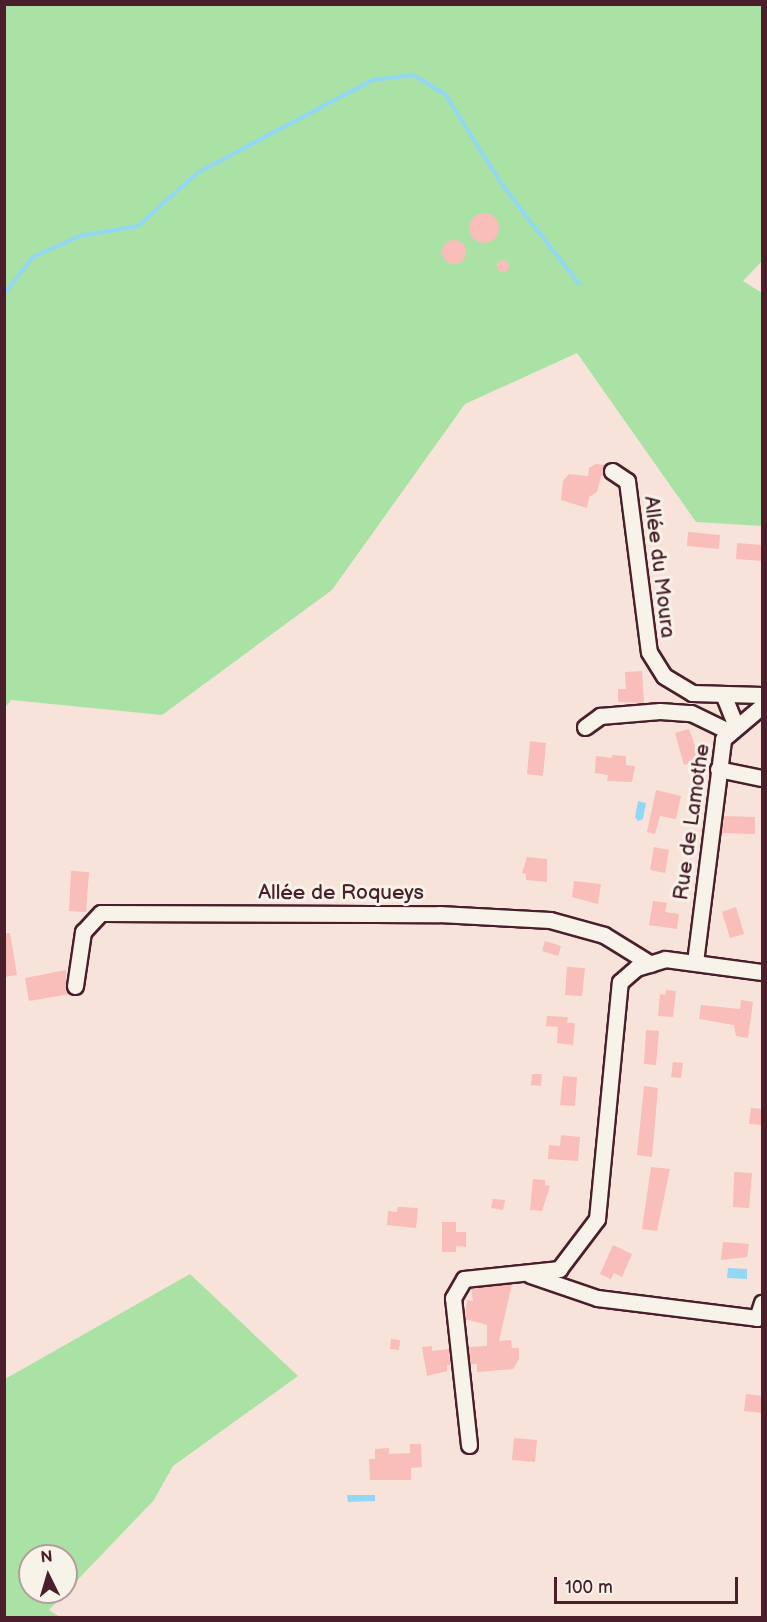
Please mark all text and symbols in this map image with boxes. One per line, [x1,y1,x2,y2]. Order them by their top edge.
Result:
street label: Allée du Moura [638,495,680,639]
street label: Rue de Lamothe [669,742,715,902]
street label: Allée de Roqueys [258,880,424,906]
north arrow [18,1544,78,1604]
text: N [40,1548,53,1568]
scale bar [557,1565,742,1603]
text: 100 m [565,1577,613,1598]

